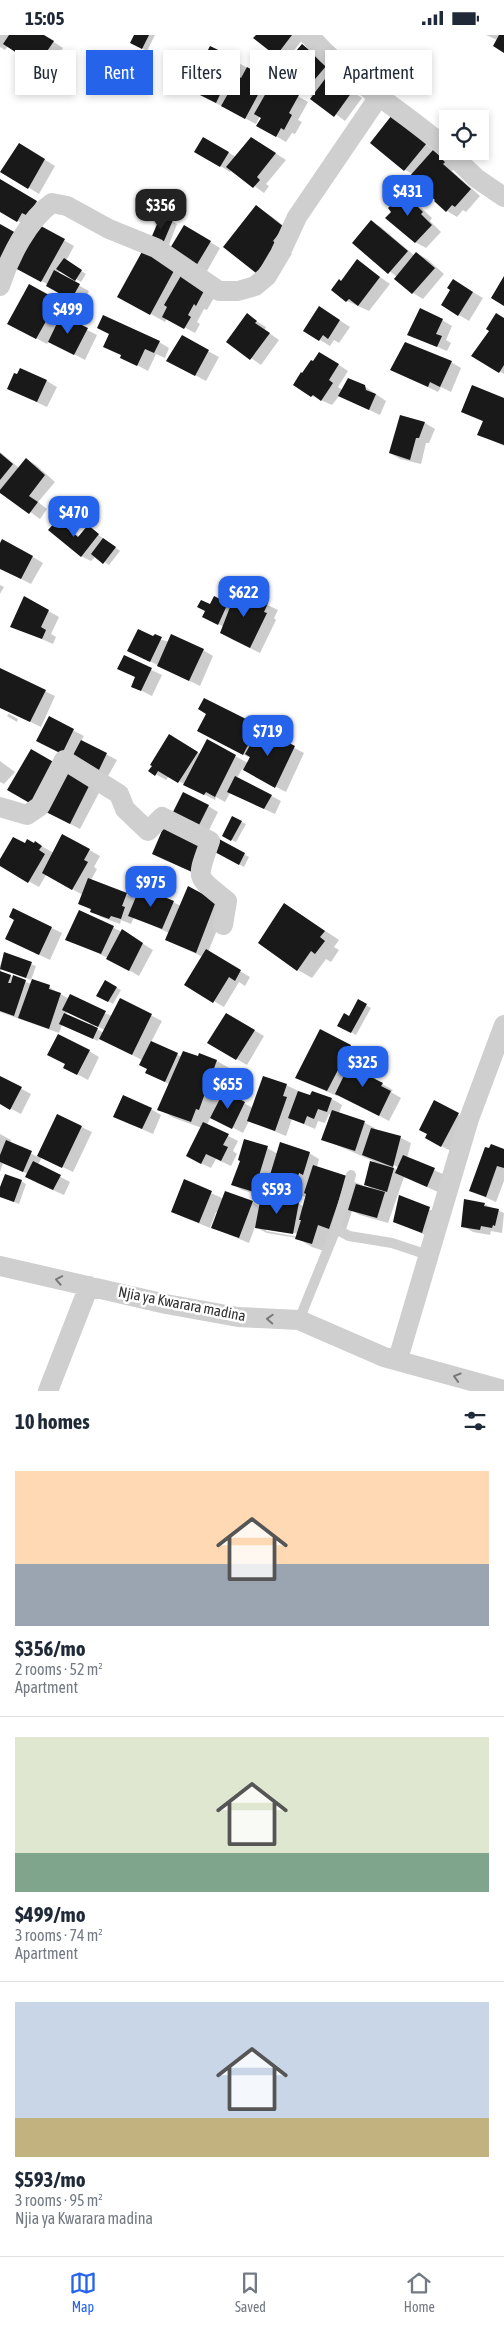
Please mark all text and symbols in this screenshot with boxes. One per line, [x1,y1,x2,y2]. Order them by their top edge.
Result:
text: 15:05 [25,7,64,29]
chip: Buy [15,50,76,95]
chip: Rent [86,50,153,95]
chip: Filters [163,50,240,95]
chip: New [250,50,315,95]
chip: Apartment [325,50,432,95]
map controls [439,110,489,160]
button: locate [439,110,489,160]
pin: $431 [378,175,438,217]
text: $431 [393,182,423,200]
pin: $356 [131,189,191,231]
text: $356 [146,196,176,214]
pin: $499 [38,293,98,335]
text: $499 [53,300,83,318]
pin: $470 [44,495,104,538]
text: $470 [59,503,89,521]
pin: $622 [214,575,274,618]
text: $622 [229,583,259,601]
pin: $719 [238,715,298,757]
text: $719 [253,722,283,740]
pin: $975 [121,865,181,908]
text: $975 [136,873,166,891]
pin: $325 [333,1045,393,1088]
text: $325 [348,1053,378,1071]
pin: $655 [198,1067,258,1110]
text: $655 [213,1075,243,1093]
pin: $593 [247,1173,307,1215]
text: $593 [262,1180,292,1198]
one-way arrow [54,1275,63,1285]
street label: Njia ya Kwarara madina [117,1283,247,1324]
one-way arrow [266,1313,274,1324]
one-way arrow [453,1373,462,1383]
icon: filters [461,1407,489,1435]
text: 10 homes [15,1409,90,1433]
icon: home [207,1504,297,1594]
text: $356/mo [15,1636,86,1660]
text: 2 rooms · 52 m² [15,1660,103,1678]
text: Apartment [15,1678,78,1696]
icon: home [207,1769,297,1859]
text: $499/mo [15,1902,86,1926]
text: 3 rooms · 74 m² [15,1926,103,1944]
text: Apartment [15,1944,78,1962]
icon: home [207,2034,297,2124]
text: $593/mo [15,2167,86,2191]
text: 3 rooms · 95 m² [15,2191,103,2209]
text: Njia ya Kwarara madina [15,2209,153,2227]
tab: Map [69,2269,97,2315]
tab: Saved [235,2269,266,2315]
tab: Home [404,2269,435,2315]

